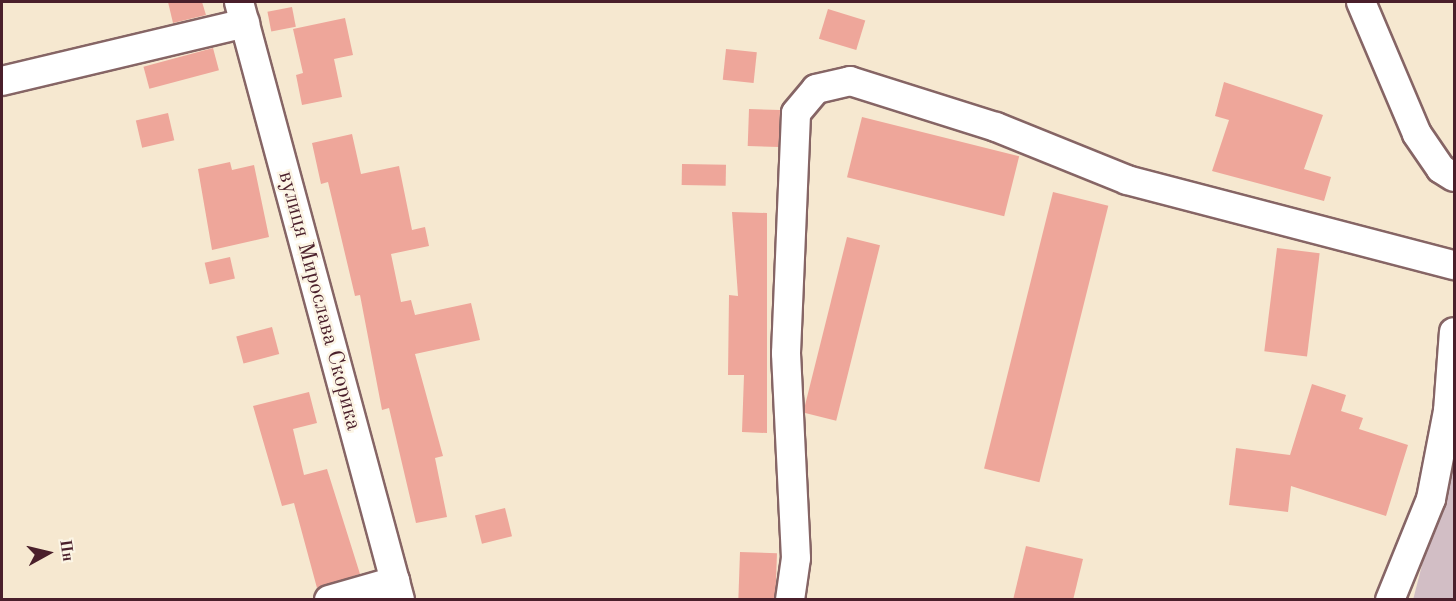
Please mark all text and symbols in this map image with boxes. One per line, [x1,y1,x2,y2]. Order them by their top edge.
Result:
street label: вулиця Мирослава Скорика [272,169,366,433]
north arrow [18,523,78,583]
text: Пн [56,538,75,563]

